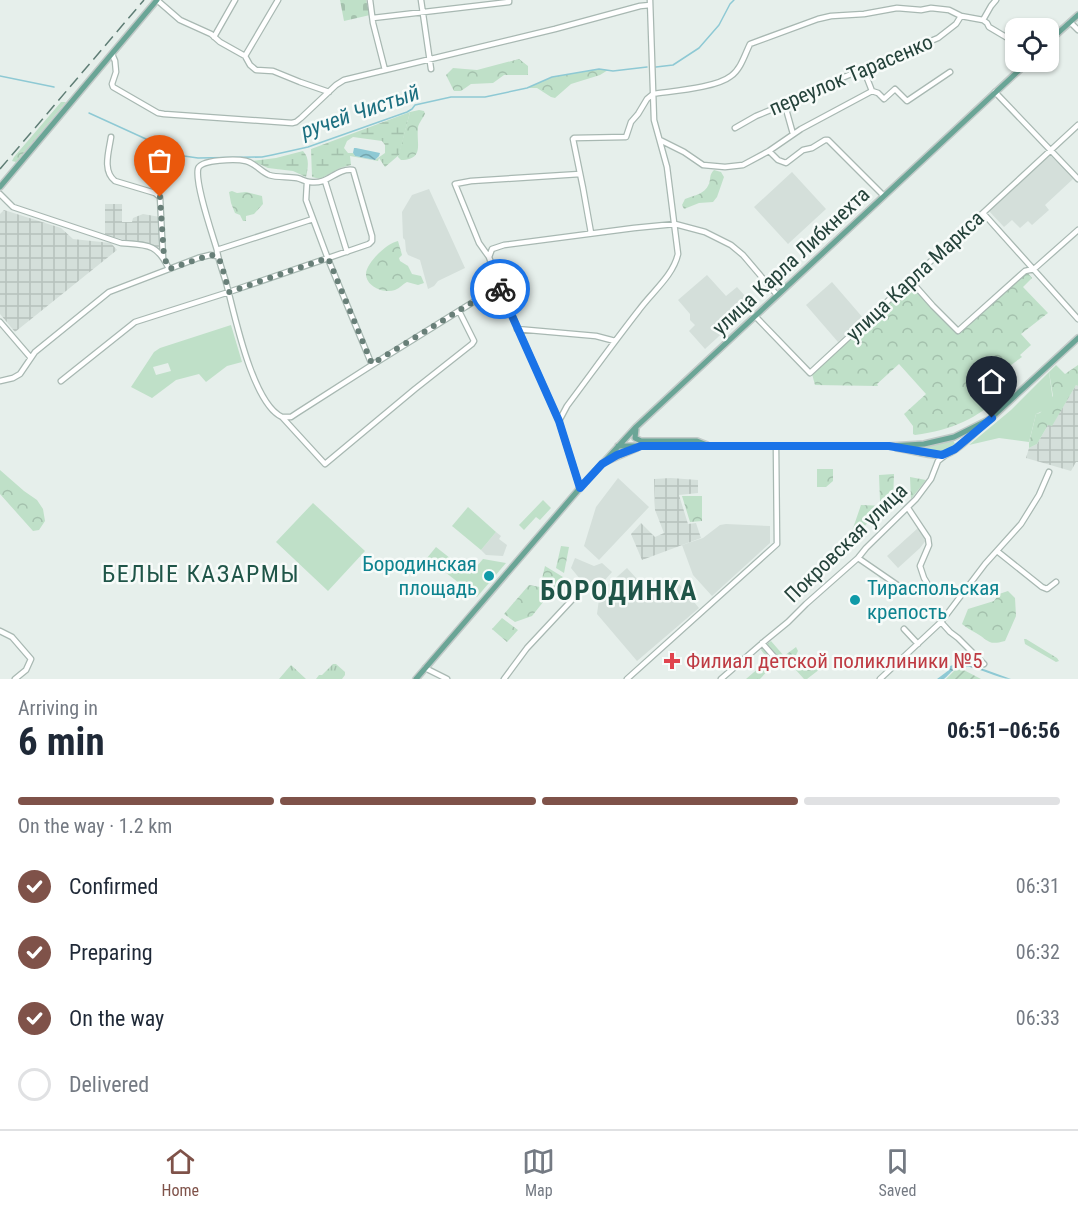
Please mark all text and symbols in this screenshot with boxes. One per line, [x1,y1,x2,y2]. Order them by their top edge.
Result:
map controls [1005,18,1059,72]
button: locate [1005,18,1059,72]
street label: переулок Тарасенко [766,30,936,120]
water label: ручей Чистый [297,80,423,144]
pin [134,135,185,197]
icon: bag [143,144,176,177]
street label: улица Карла Либкнехта [708,182,874,340]
street label: улица Карла Маркса [841,206,989,346]
courier [470,259,530,319]
icon: bike [484,273,517,306]
pin [966,356,1017,418]
icon: home [975,365,1008,398]
street label: Покровская улица [780,479,912,607]
place label: Бородинская площадь [362,552,477,600]
district label: БЕЛЫЕ КАЗАРМЫ [102,560,300,588]
marker: Бородинская площадь [482,569,496,583]
district label: БОРОДИНКА [540,575,698,607]
place label: Тираспольская крепость [867,576,999,624]
marker: Тираспольская крепость [848,593,862,607]
place label: Филиал детской поликлиники №5 [686,649,983,673]
marker: Филиал детской поликлиники №5 [663,652,681,670]
text: Arriving in [18,696,98,720]
text: 06:51–06:56 [947,718,1060,743]
text: 6 min [18,719,105,765]
text: On the way · 1.2 km [18,814,172,838]
icon: check [18,870,51,903]
text: Confirmed [69,874,158,899]
text: 06:31 [1016,874,1060,898]
icon: check [18,936,51,969]
text: Preparing [69,940,153,965]
text: 06:32 [1016,940,1060,964]
icon: check [18,1002,51,1035]
text: On the way [69,1006,164,1031]
text: 06:33 [1016,1006,1060,1030]
text: Delivered [69,1072,149,1097]
tab: Home [162,1145,199,1200]
tab: Map [522,1145,555,1200]
tab: Saved [878,1145,916,1200]

